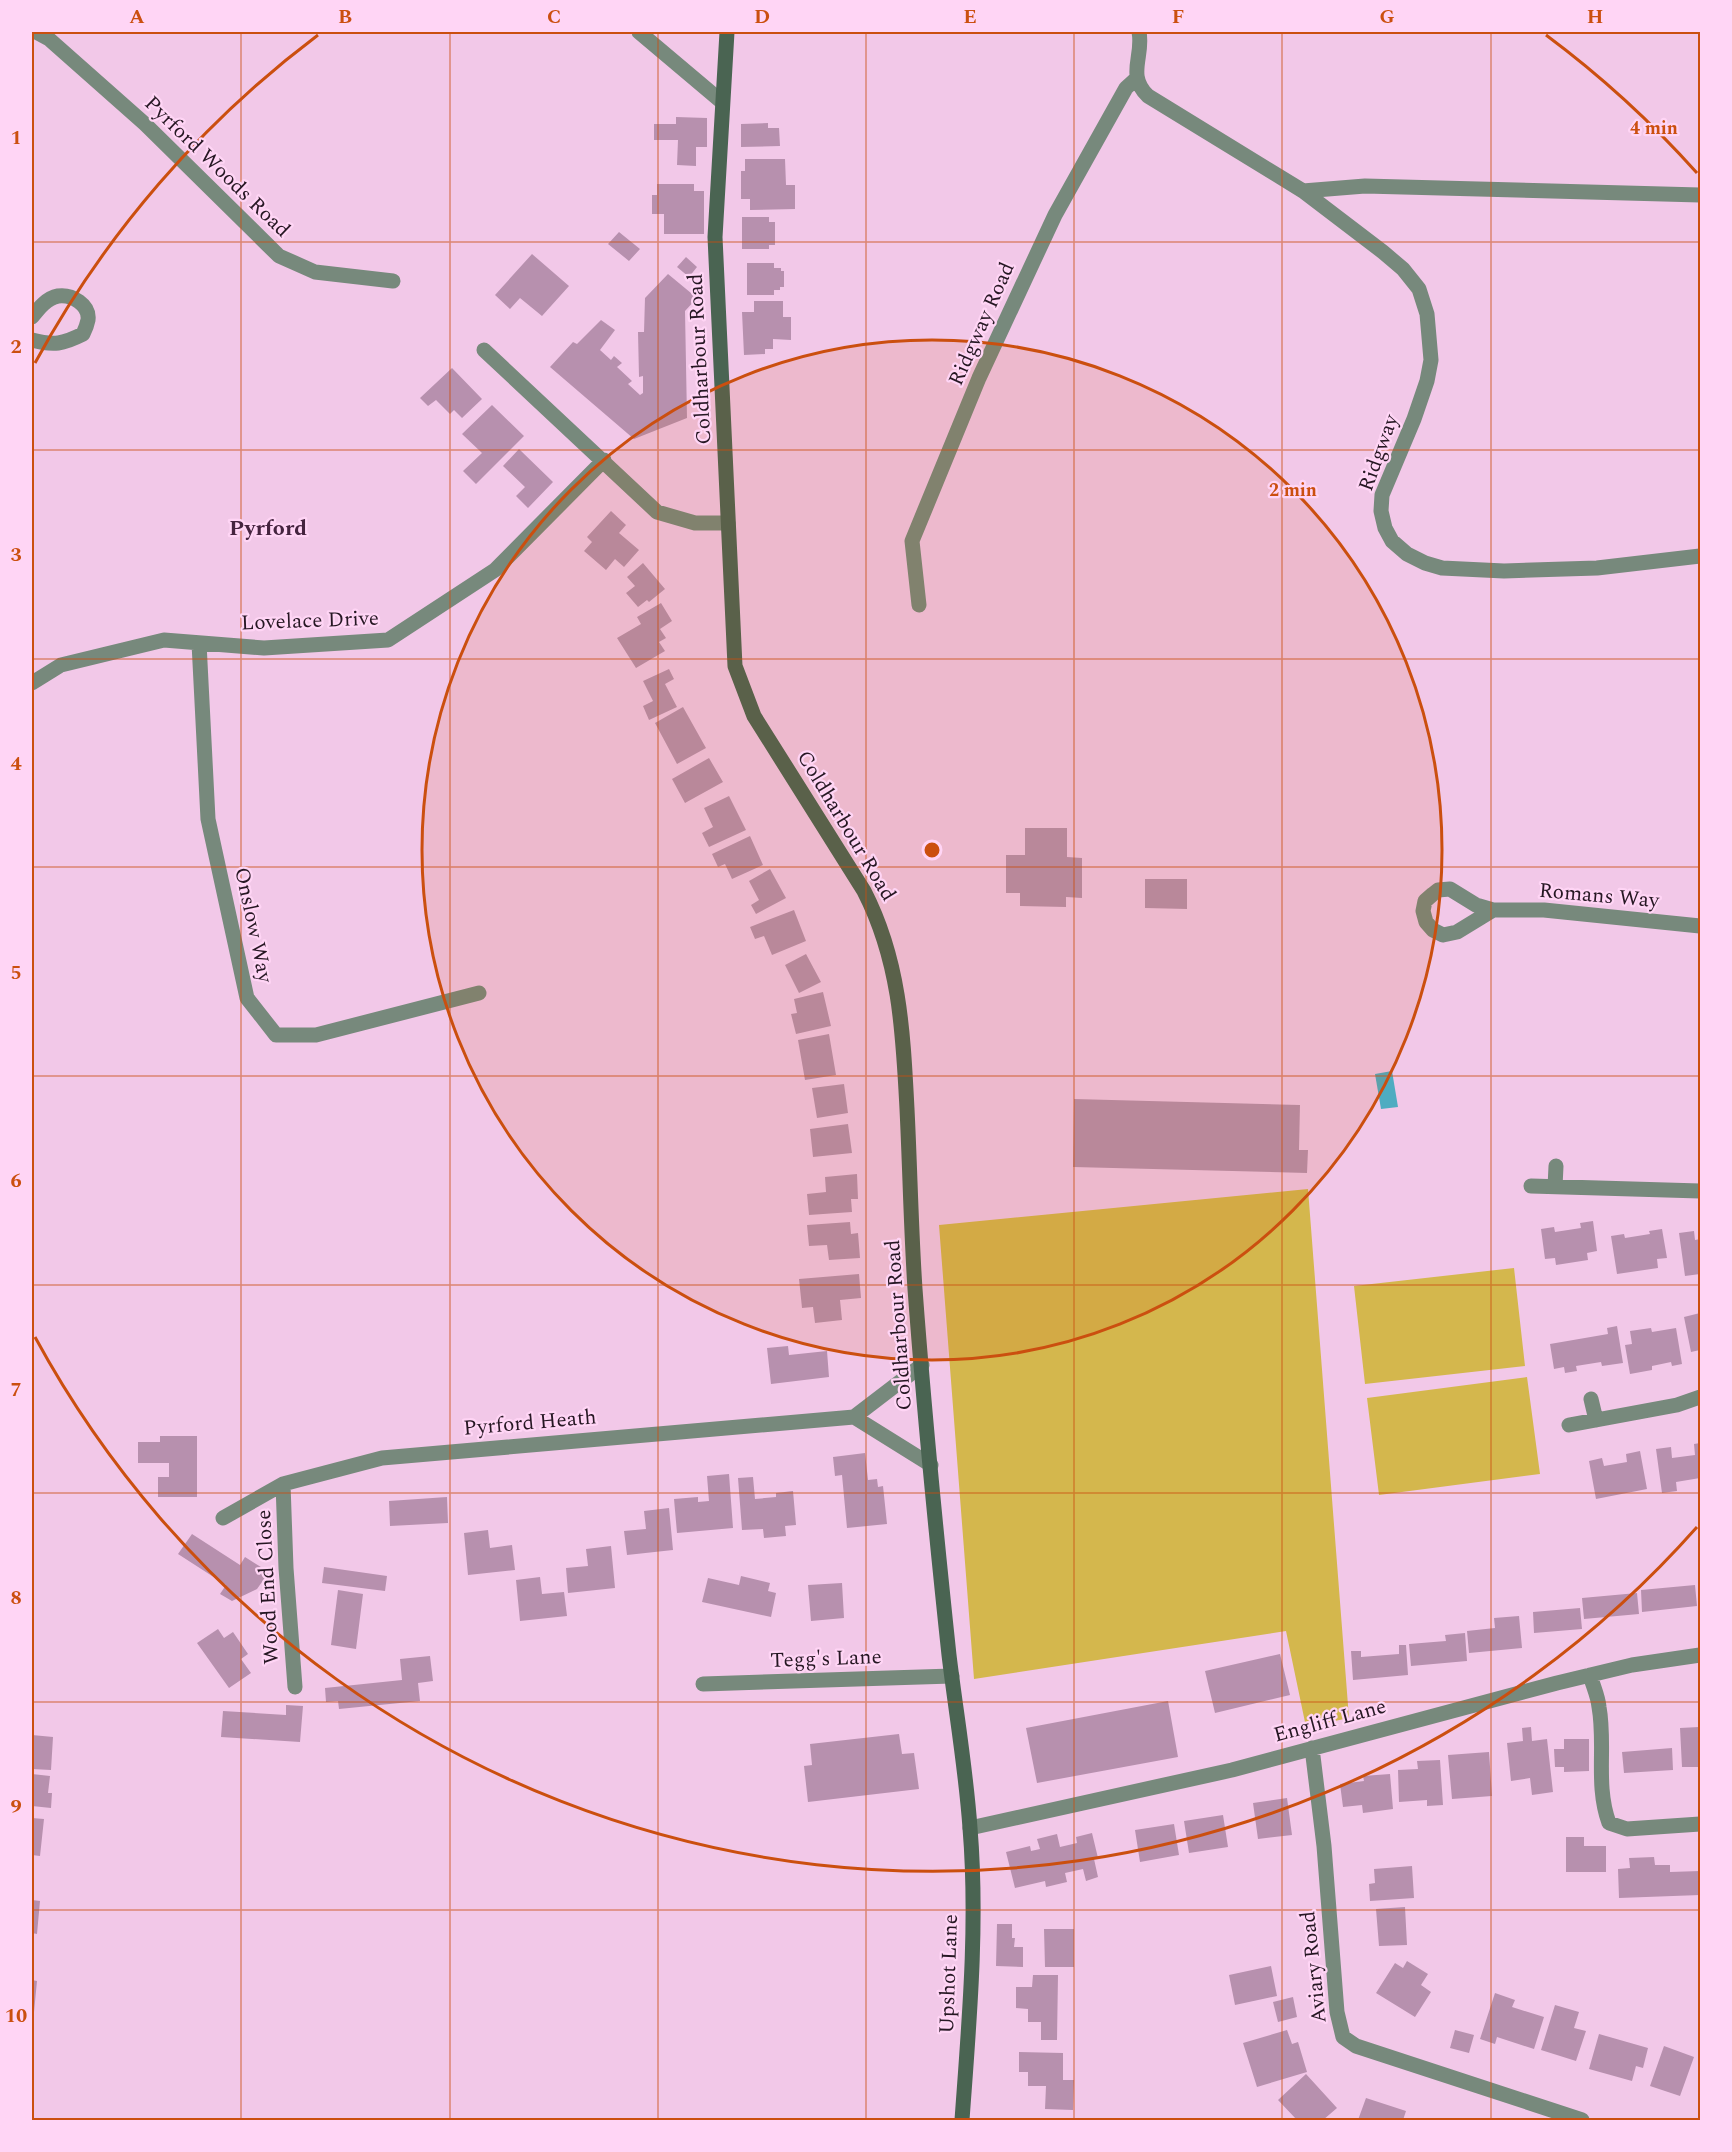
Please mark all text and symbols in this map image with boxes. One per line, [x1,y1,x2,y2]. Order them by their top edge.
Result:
text: A [129,2,145,32]
text: B [338,2,352,32]
text: C [547,2,561,32]
text: D [754,2,770,32]
text: E [963,2,977,32]
text: F [1172,2,1184,32]
text: G [1379,2,1395,32]
text: H [1587,2,1603,32]
street label: Pyrford Woods Road [137,89,297,245]
text: 4 min [1630,115,1678,142]
text: 1 [10,123,22,153]
street label: Ridgway Road [940,257,1024,391]
street label: Coldharbour Road [680,273,720,445]
text: 2 [10,332,22,362]
street label: Ridgway [1350,409,1408,496]
text: 2 min [1269,477,1317,504]
district label: Pyrford [229,512,307,545]
text: 3 [10,540,22,570]
street label: Lovelace Drive [240,603,380,639]
street label: Coldharbour Road [788,744,904,908]
text: 4 [10,749,22,779]
centre of rings [922,840,942,860]
street label: Onslow Way [225,864,281,987]
street label: Romans Way [1538,875,1661,917]
text: 5 [10,958,22,988]
text: 6 [10,1166,22,1196]
street label: Coldharbour Road [877,1239,921,1411]
text: 7 [10,1375,22,1405]
street label: Pyrford Heath [462,1401,598,1445]
street label: Wood End Close [248,1509,288,1665]
text: 8 [10,1583,22,1613]
street label: Tegg's Lane [770,1641,882,1677]
street label: Engliff Lane [1270,1691,1390,1751]
text: 9 [10,1792,22,1822]
street label: Aviary Road [1292,1909,1336,2025]
street label: Upshot Lane [931,1914,967,2034]
text: 10 [5,2001,27,2031]

